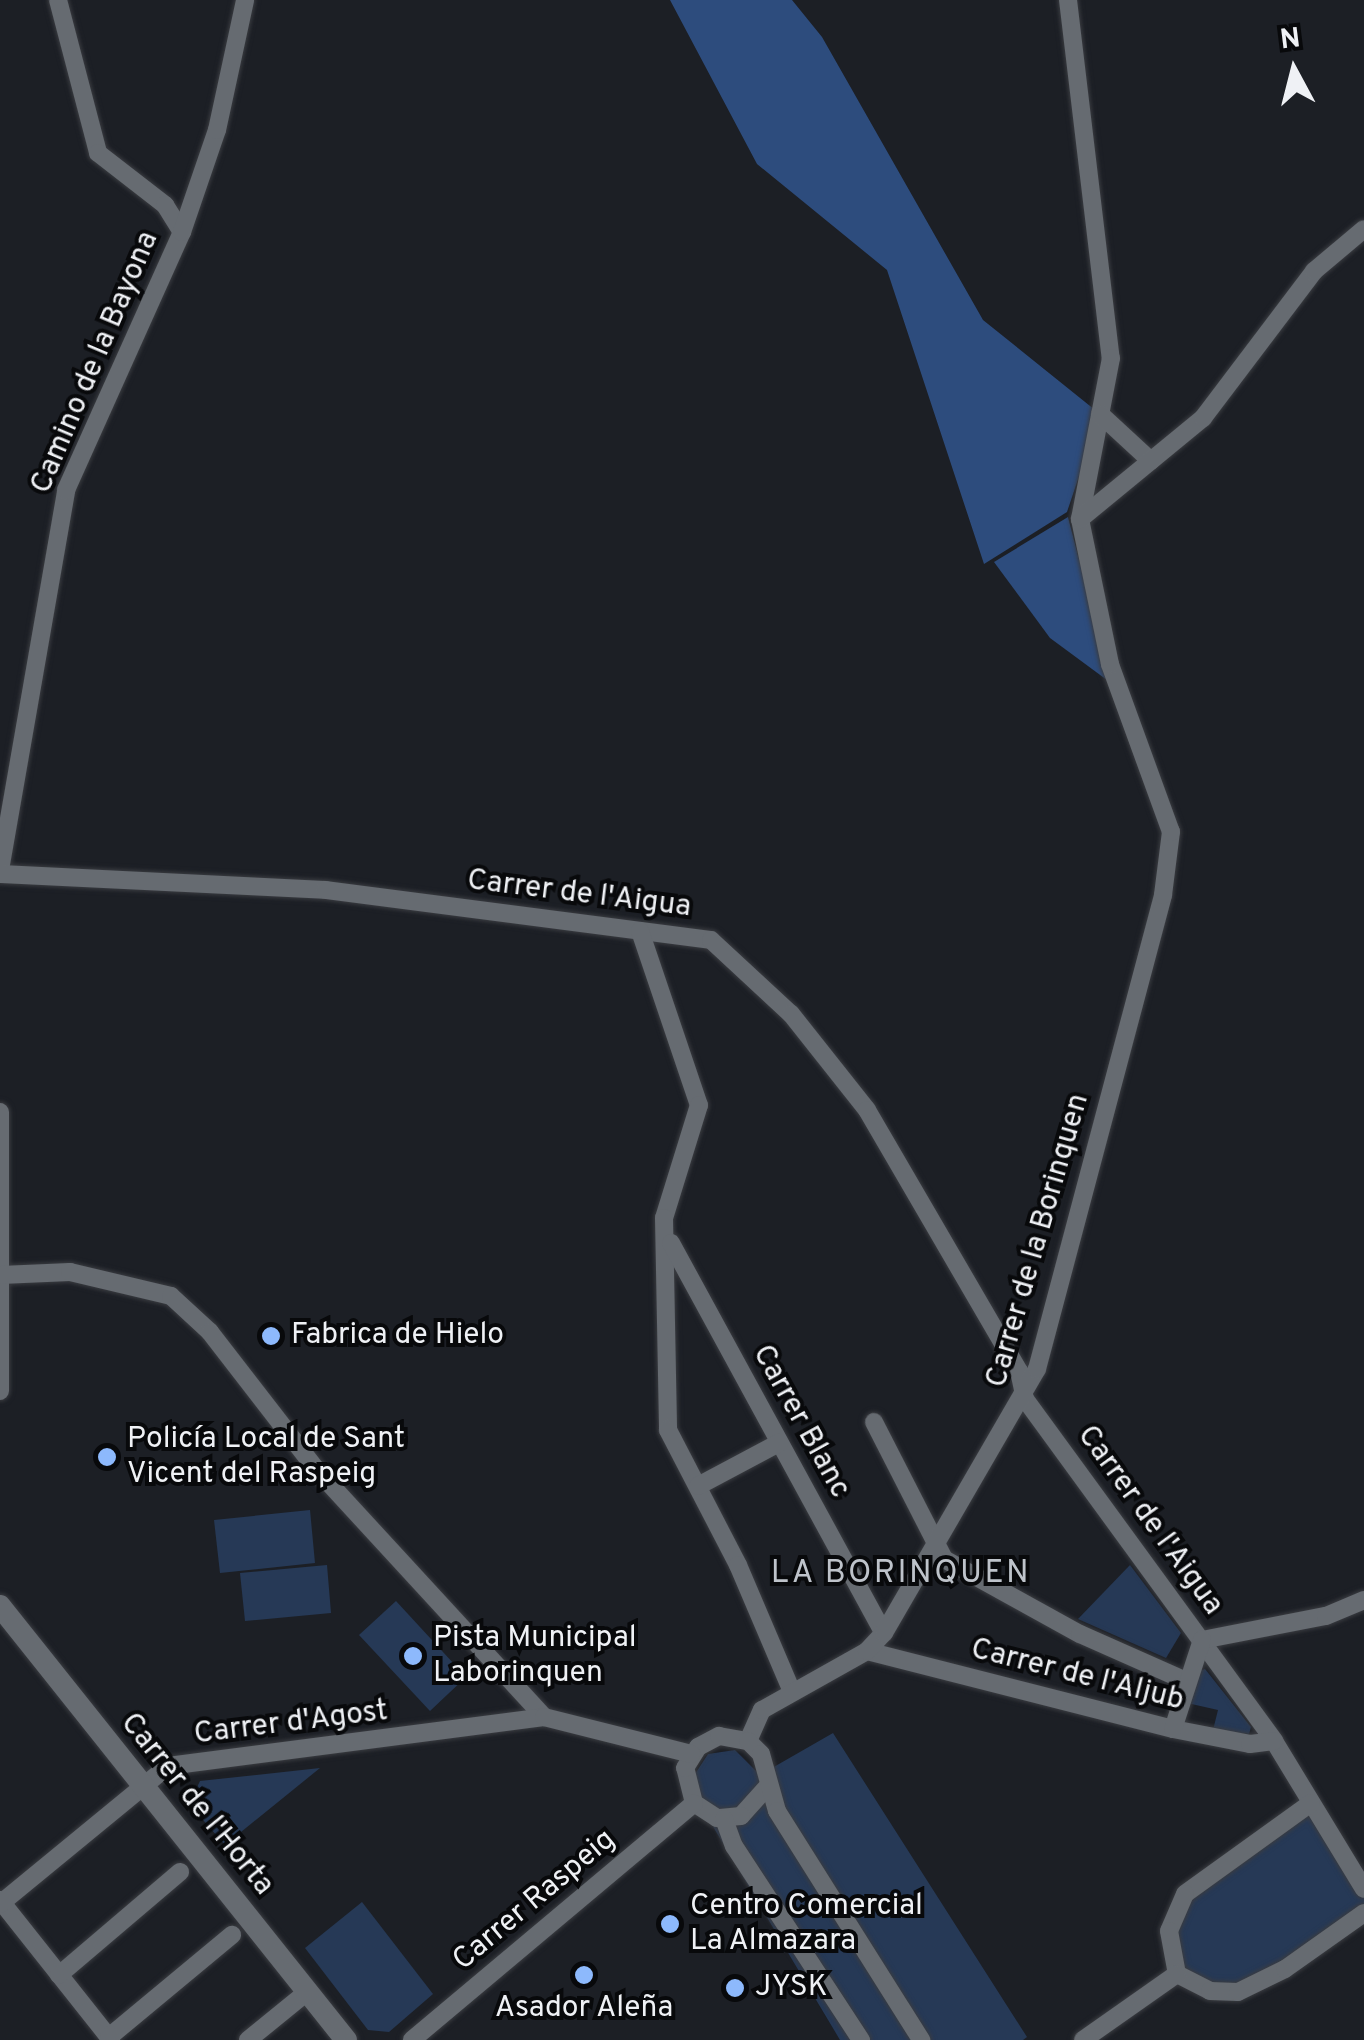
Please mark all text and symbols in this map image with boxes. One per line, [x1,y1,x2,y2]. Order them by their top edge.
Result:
north arrow [1244,20,1344,120]
text: N [1278,21,1303,59]
street label: Camino de la Bayona [24,227,168,499]
street label: Carrer de l'Aigua [465,863,693,927]
street label: Carrer de la Borinquen [980,1090,1098,1392]
place label: Fabrica de Hielo [291,1318,504,1354]
marker: Fabrica de Hielo [260,1325,282,1347]
street label: Carrer Blanc [743,1339,857,1505]
street label: Carrer de l'Aigua [1068,1419,1230,1623]
place label: Policía Local de Sant Vicent del Raspeig [127,1422,405,1492]
marker: Policía Local de Sant Vicent del Raspeig [96,1446,118,1468]
district label: LA BORINQUEN [770,1555,1032,1593]
place label: Pista Municipal Laborinquen [433,1621,637,1692]
street label: Carrer de l'Aljub [967,1632,1187,1720]
marker: Pista Municipal Laborinquen [402,1645,424,1667]
street label: Carrer d'Agost [192,1694,390,1754]
street label: Carrer de l'Horta [111,1707,281,1903]
street label: Carrer Raspeig [447,1823,623,1979]
place label: Centro Comercial La Almazara [690,1889,923,1960]
marker: Centro Comercial La Almazara [659,1913,681,1935]
marker: Asador Aleña [573,1964,595,1986]
place label: JYSK [755,1970,828,2006]
marker: JYSK [724,1977,746,1999]
place label: Asador Aleña [494,1991,674,2027]

